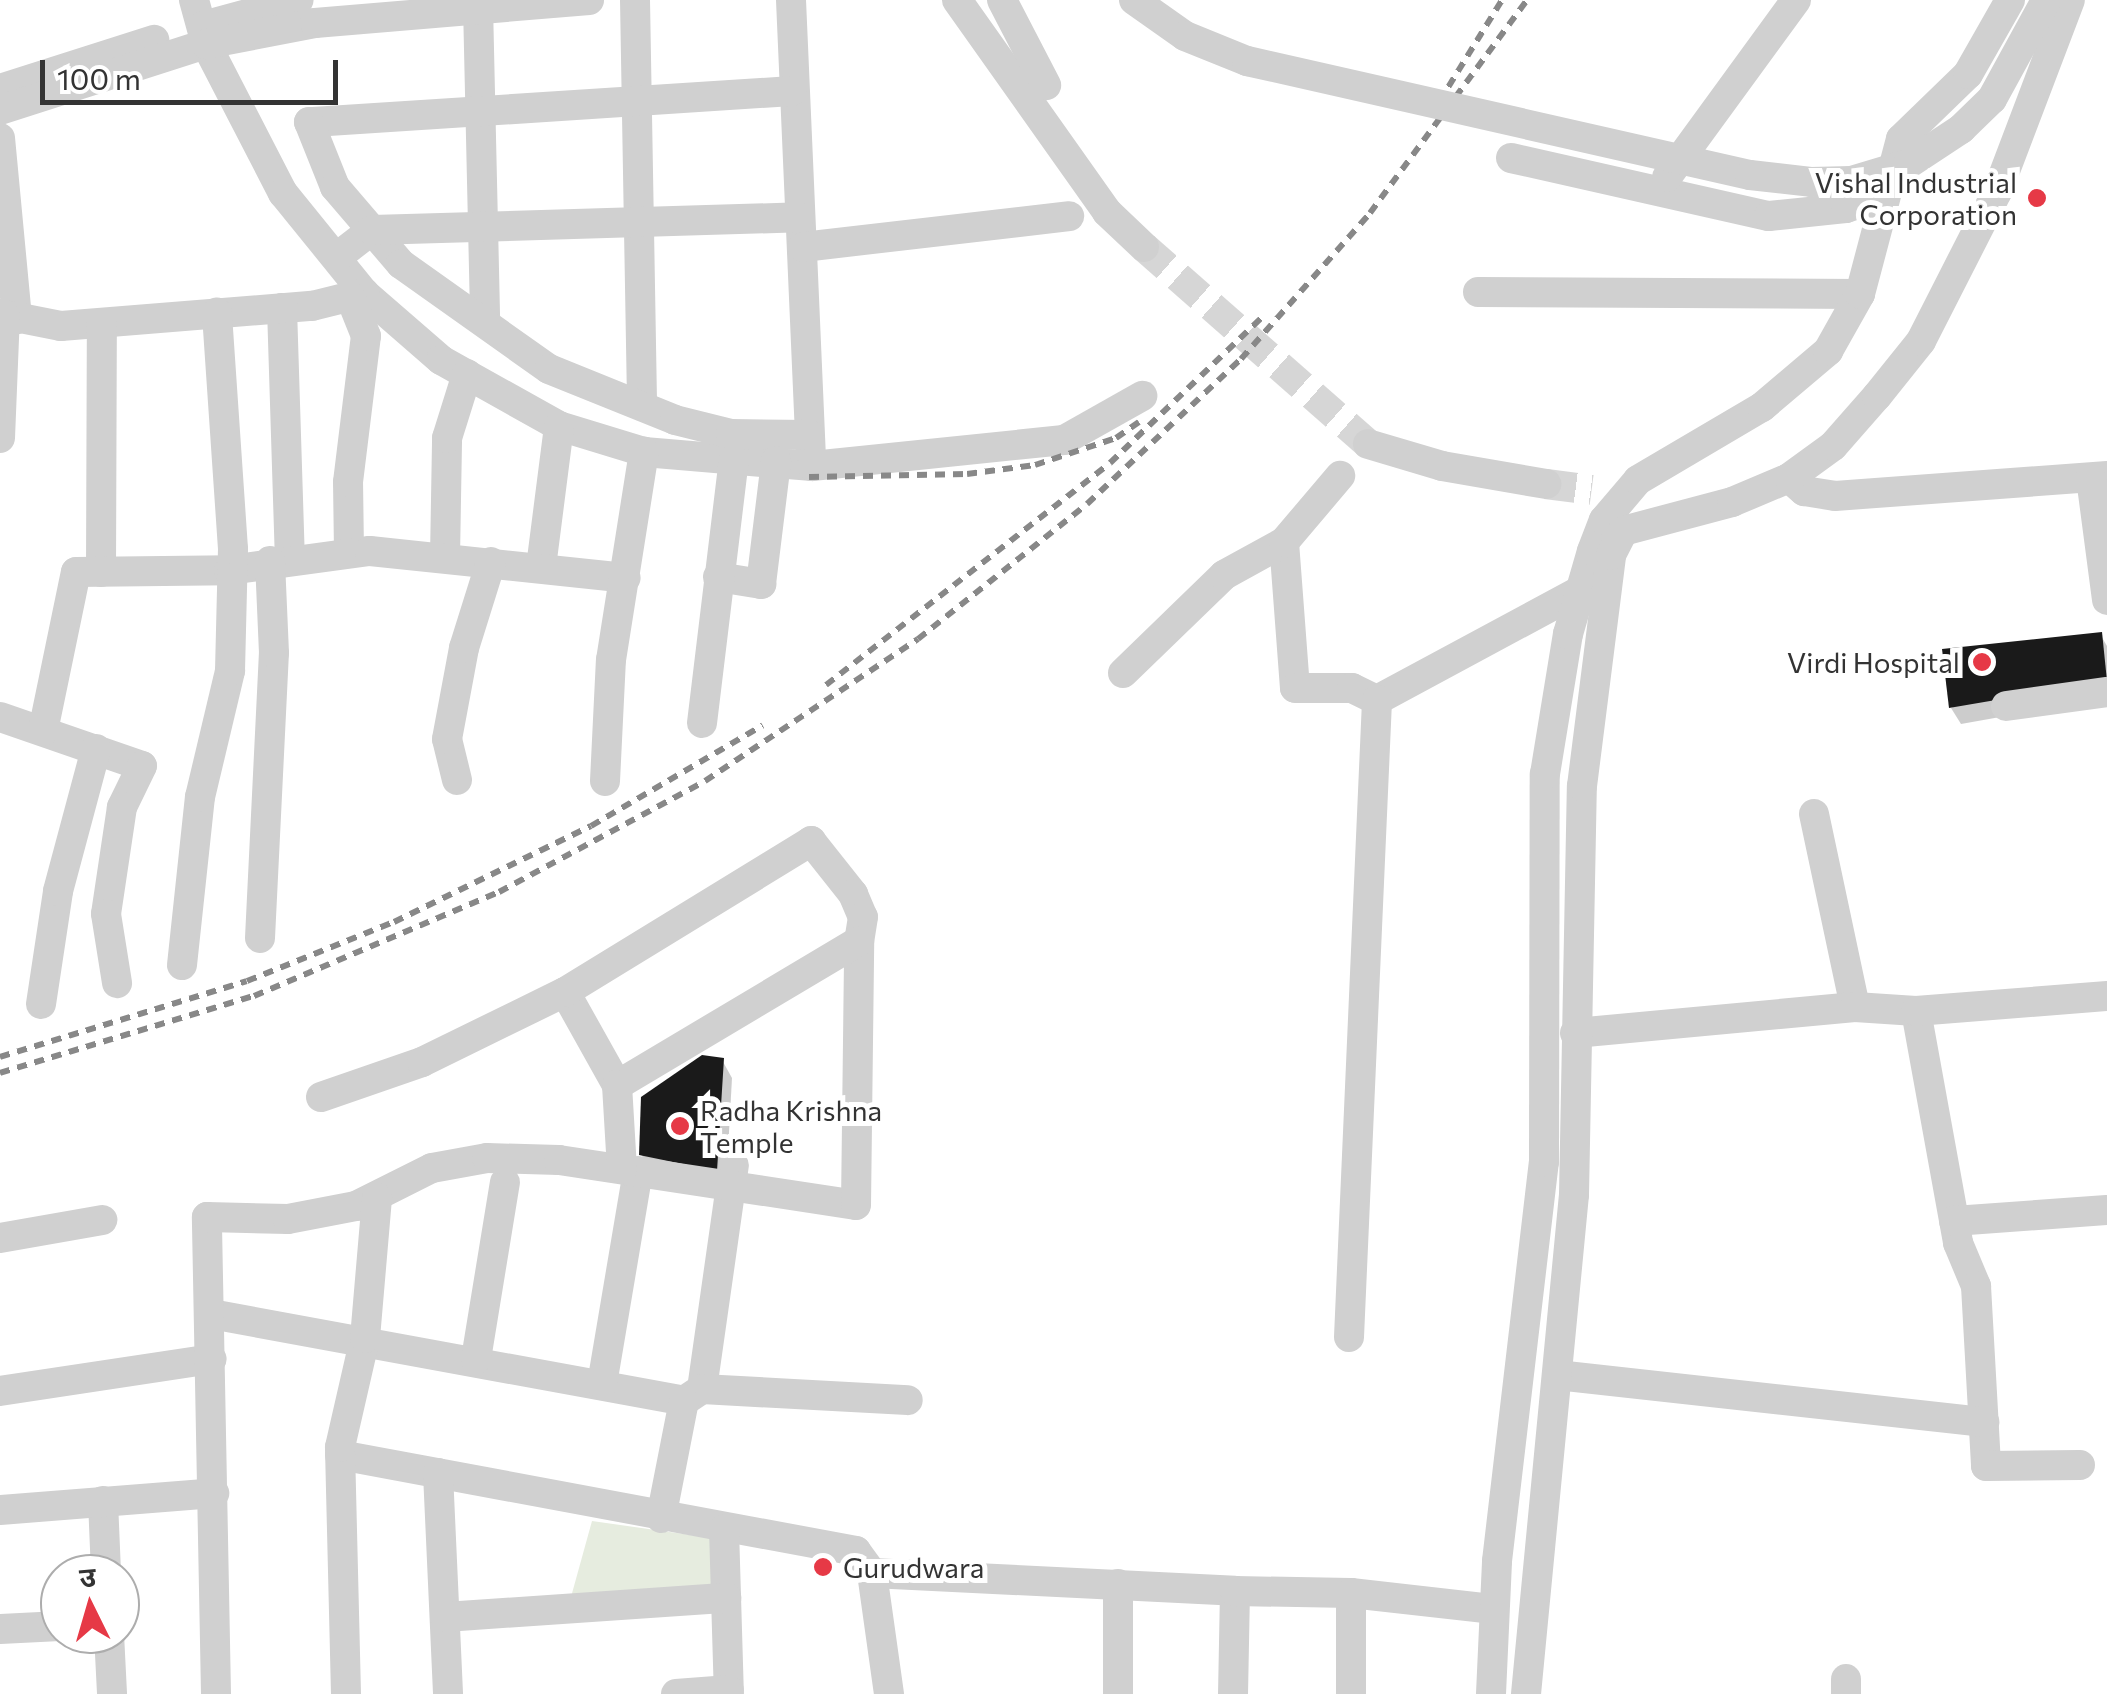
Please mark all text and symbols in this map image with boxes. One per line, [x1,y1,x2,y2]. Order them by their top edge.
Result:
scale bar [45,40,342,102]
text: 100 m [57,59,141,96]
place label: Vishal Industrial Corporation [1815,165,2017,231]
marker: Vishal Industrial Corporation [2026,187,2048,209]
place label: Virdi Hospital [1787,645,1960,679]
marker: Virdi Hospital [1969,649,1995,675]
place label: Radha Krishna Temple [700,1093,882,1159]
marker: Radha Krishna Temple [669,1115,691,1137]
place label: Gurudwara [843,1550,984,1584]
north arrow [40,1554,140,1654]
marker: Gurudwara [812,1556,834,1578]
text: उ [78,1558,97,1594]

